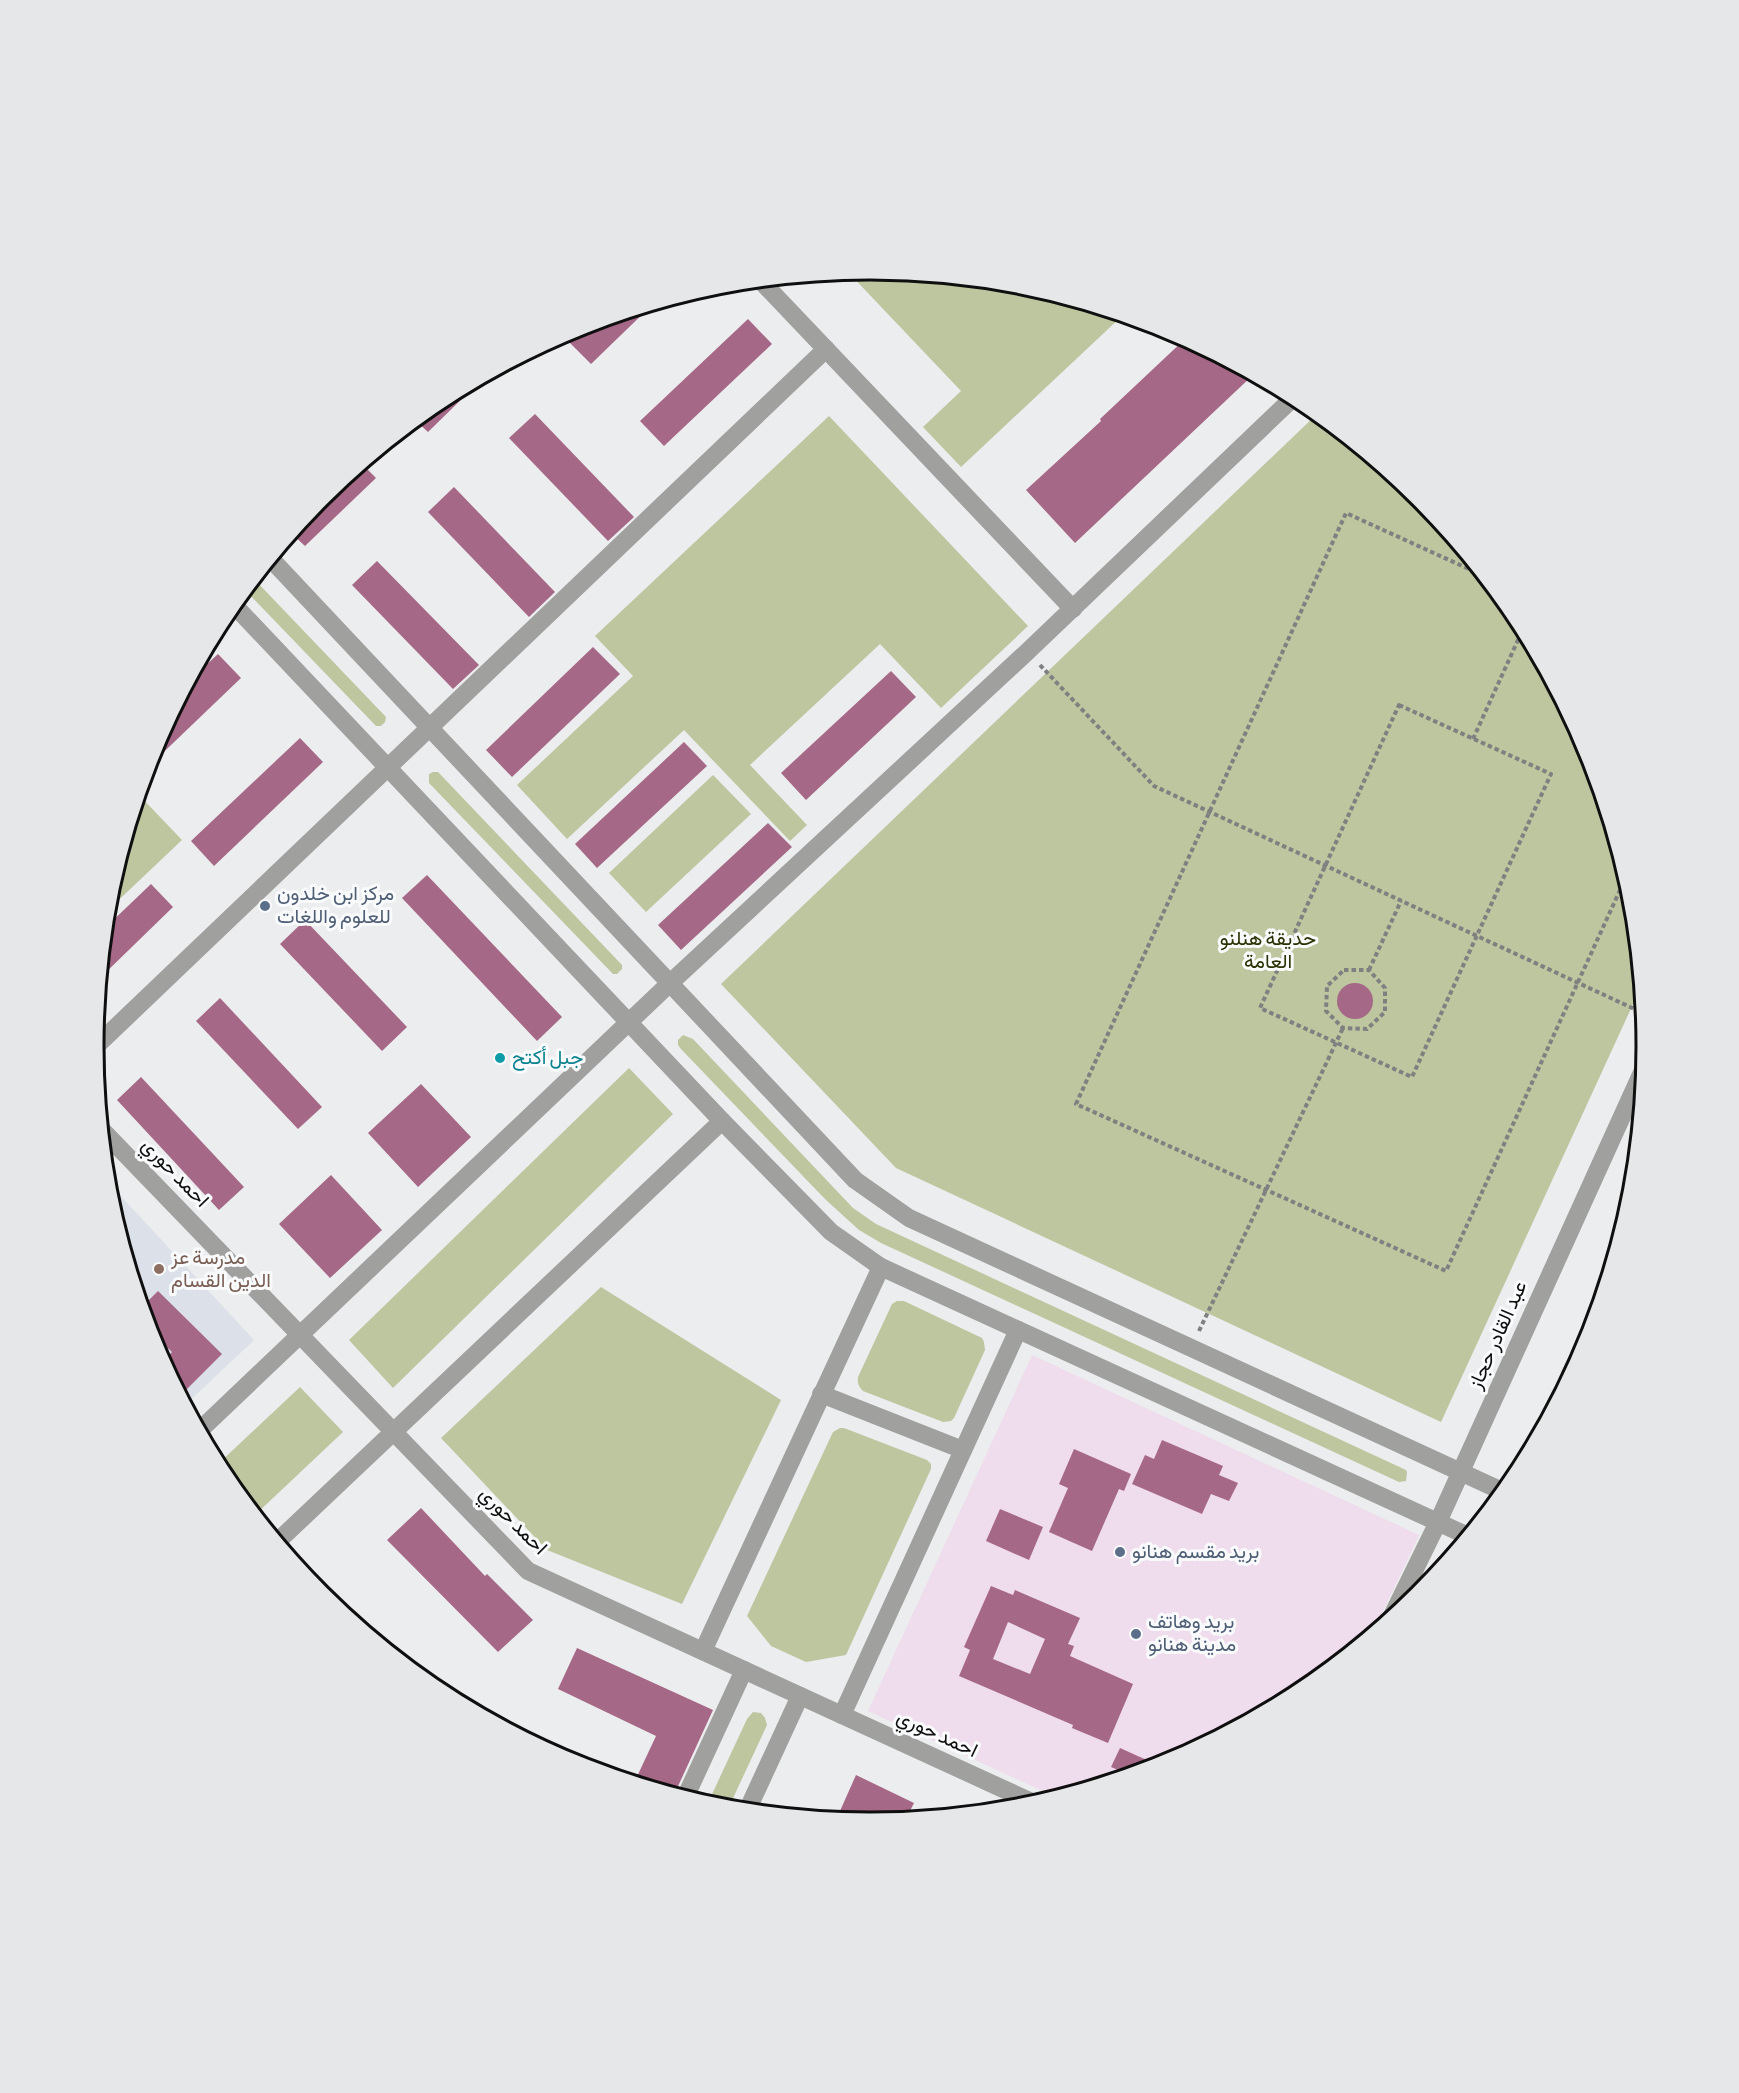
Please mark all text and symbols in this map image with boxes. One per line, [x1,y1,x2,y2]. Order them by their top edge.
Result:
place label: مركز ابن خلدون للعلوم واللغات [277,882,394,929]
marker: مركز ابن خلدون للعلوم واللغات [258,899,272,913]
park label: حديقة هنلنو العامة [1220,927,1316,974]
place label: جبل أكتح [512,1046,583,1071]
marker: جبل أكتح [493,1051,507,1065]
street label: احمد حوري [133,1134,214,1215]
place label: مدرسة عز الدين القسام [170,1246,271,1293]
marker: مدرسة عز الدين القسام [152,1262,166,1276]
street label: عبد القادر حجاز [1463,1277,1532,1394]
street label: احمد حوري [471,1482,552,1563]
place label: بريد مقسم هنانو [1132,1540,1260,1564]
marker: بريد مقسم هنانو [1113,1545,1127,1559]
place label: بريد وهاتف مدينة هنانو [1148,1610,1236,1657]
marker: بريد وهاتف مدينة هنانو [1129,1627,1143,1641]
street label: احمد حوري [891,1705,981,1767]

